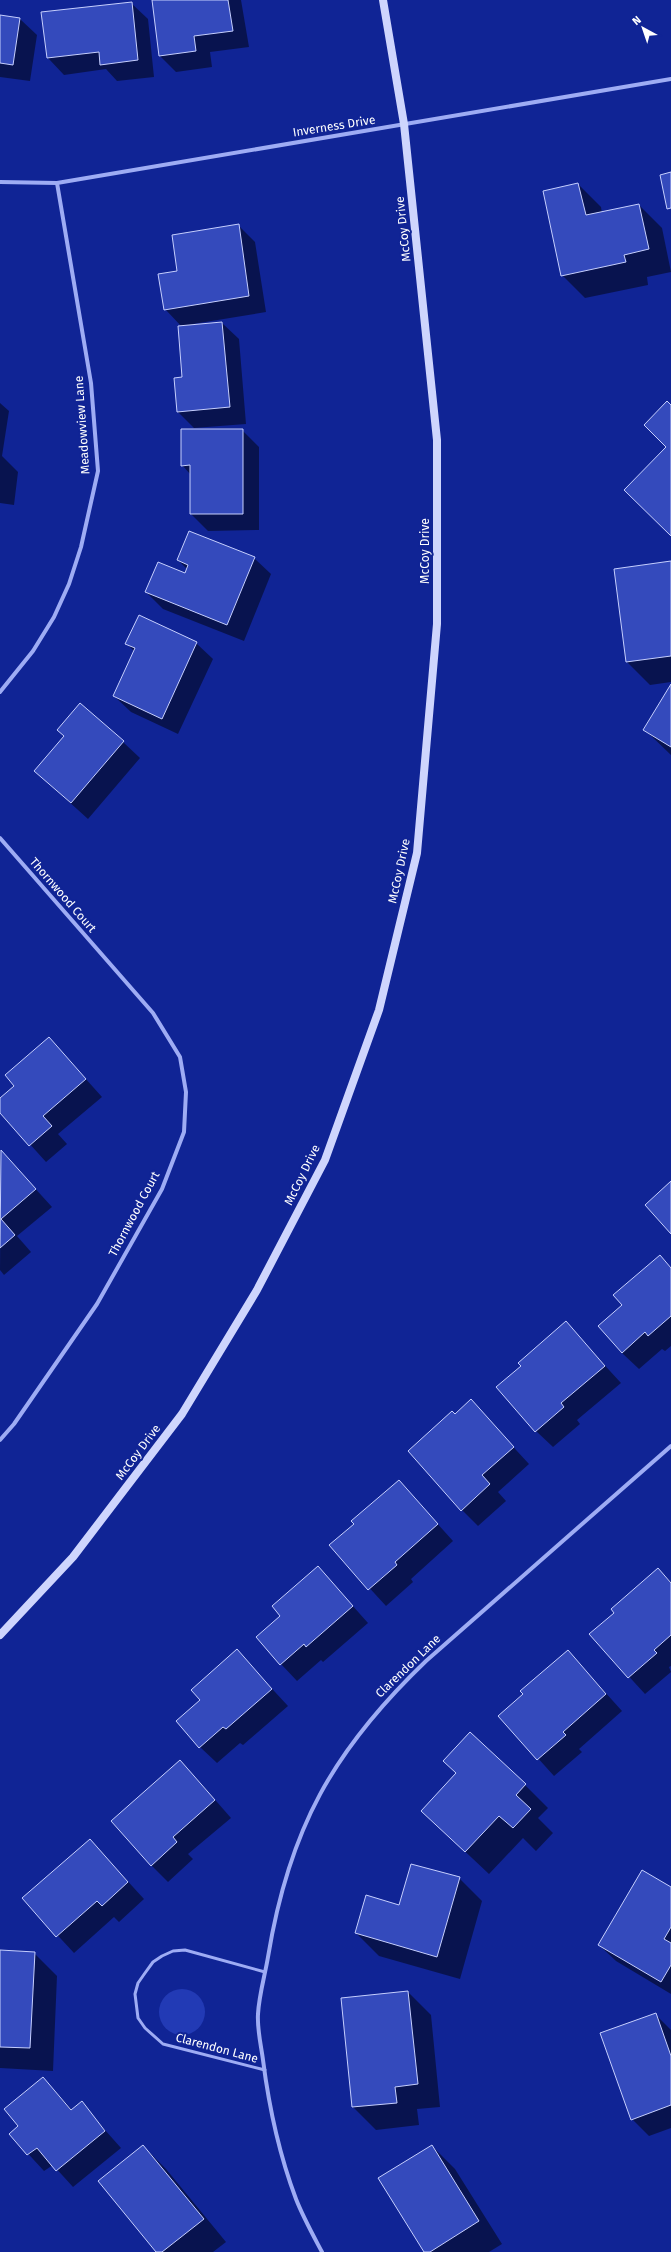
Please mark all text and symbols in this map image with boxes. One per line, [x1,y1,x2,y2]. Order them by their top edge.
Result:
north arrow [623,8,663,48]
text: N [630,13,644,28]
street label: Inverness Drive [292,113,376,139]
street label: McCoy Drive [393,196,413,262]
street label: Meadowview Lane [72,375,92,475]
street label: McCoy Drive [418,518,432,584]
street label: McCoy Drive [385,837,413,905]
street label: Thornwood Court [27,855,100,936]
street label: McCoy Drive [281,1142,323,1208]
street label: Thornwood Court [106,1168,163,1259]
street label: McCoy Drive [113,1422,163,1482]
street label: Clarendon Lane [373,1632,443,1700]
street label: Clarendon Lane [174,2030,260,2066]

